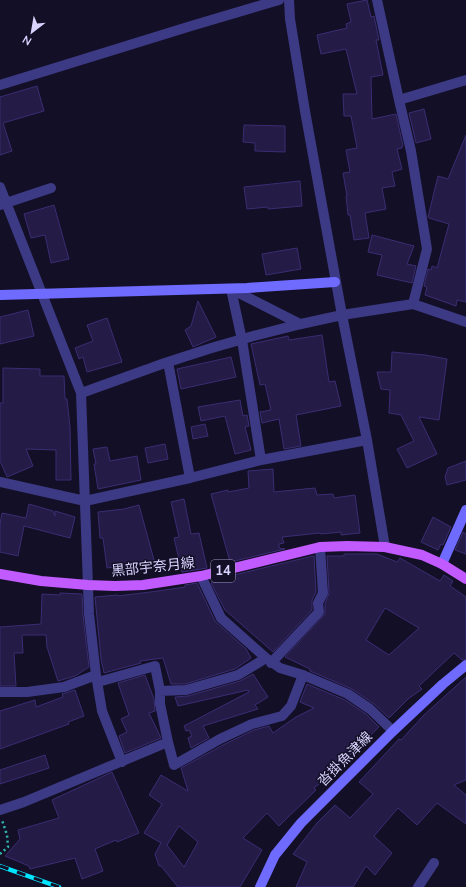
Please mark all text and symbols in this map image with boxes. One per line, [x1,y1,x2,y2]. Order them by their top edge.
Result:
north arrow [12,12,52,52]
text: N [20,32,34,49]
street label: 黒部宇奈月線 [110,553,196,581]
road number: 14 [211,560,235,582]
street label: 沓掛魚津線 [314,728,376,790]

